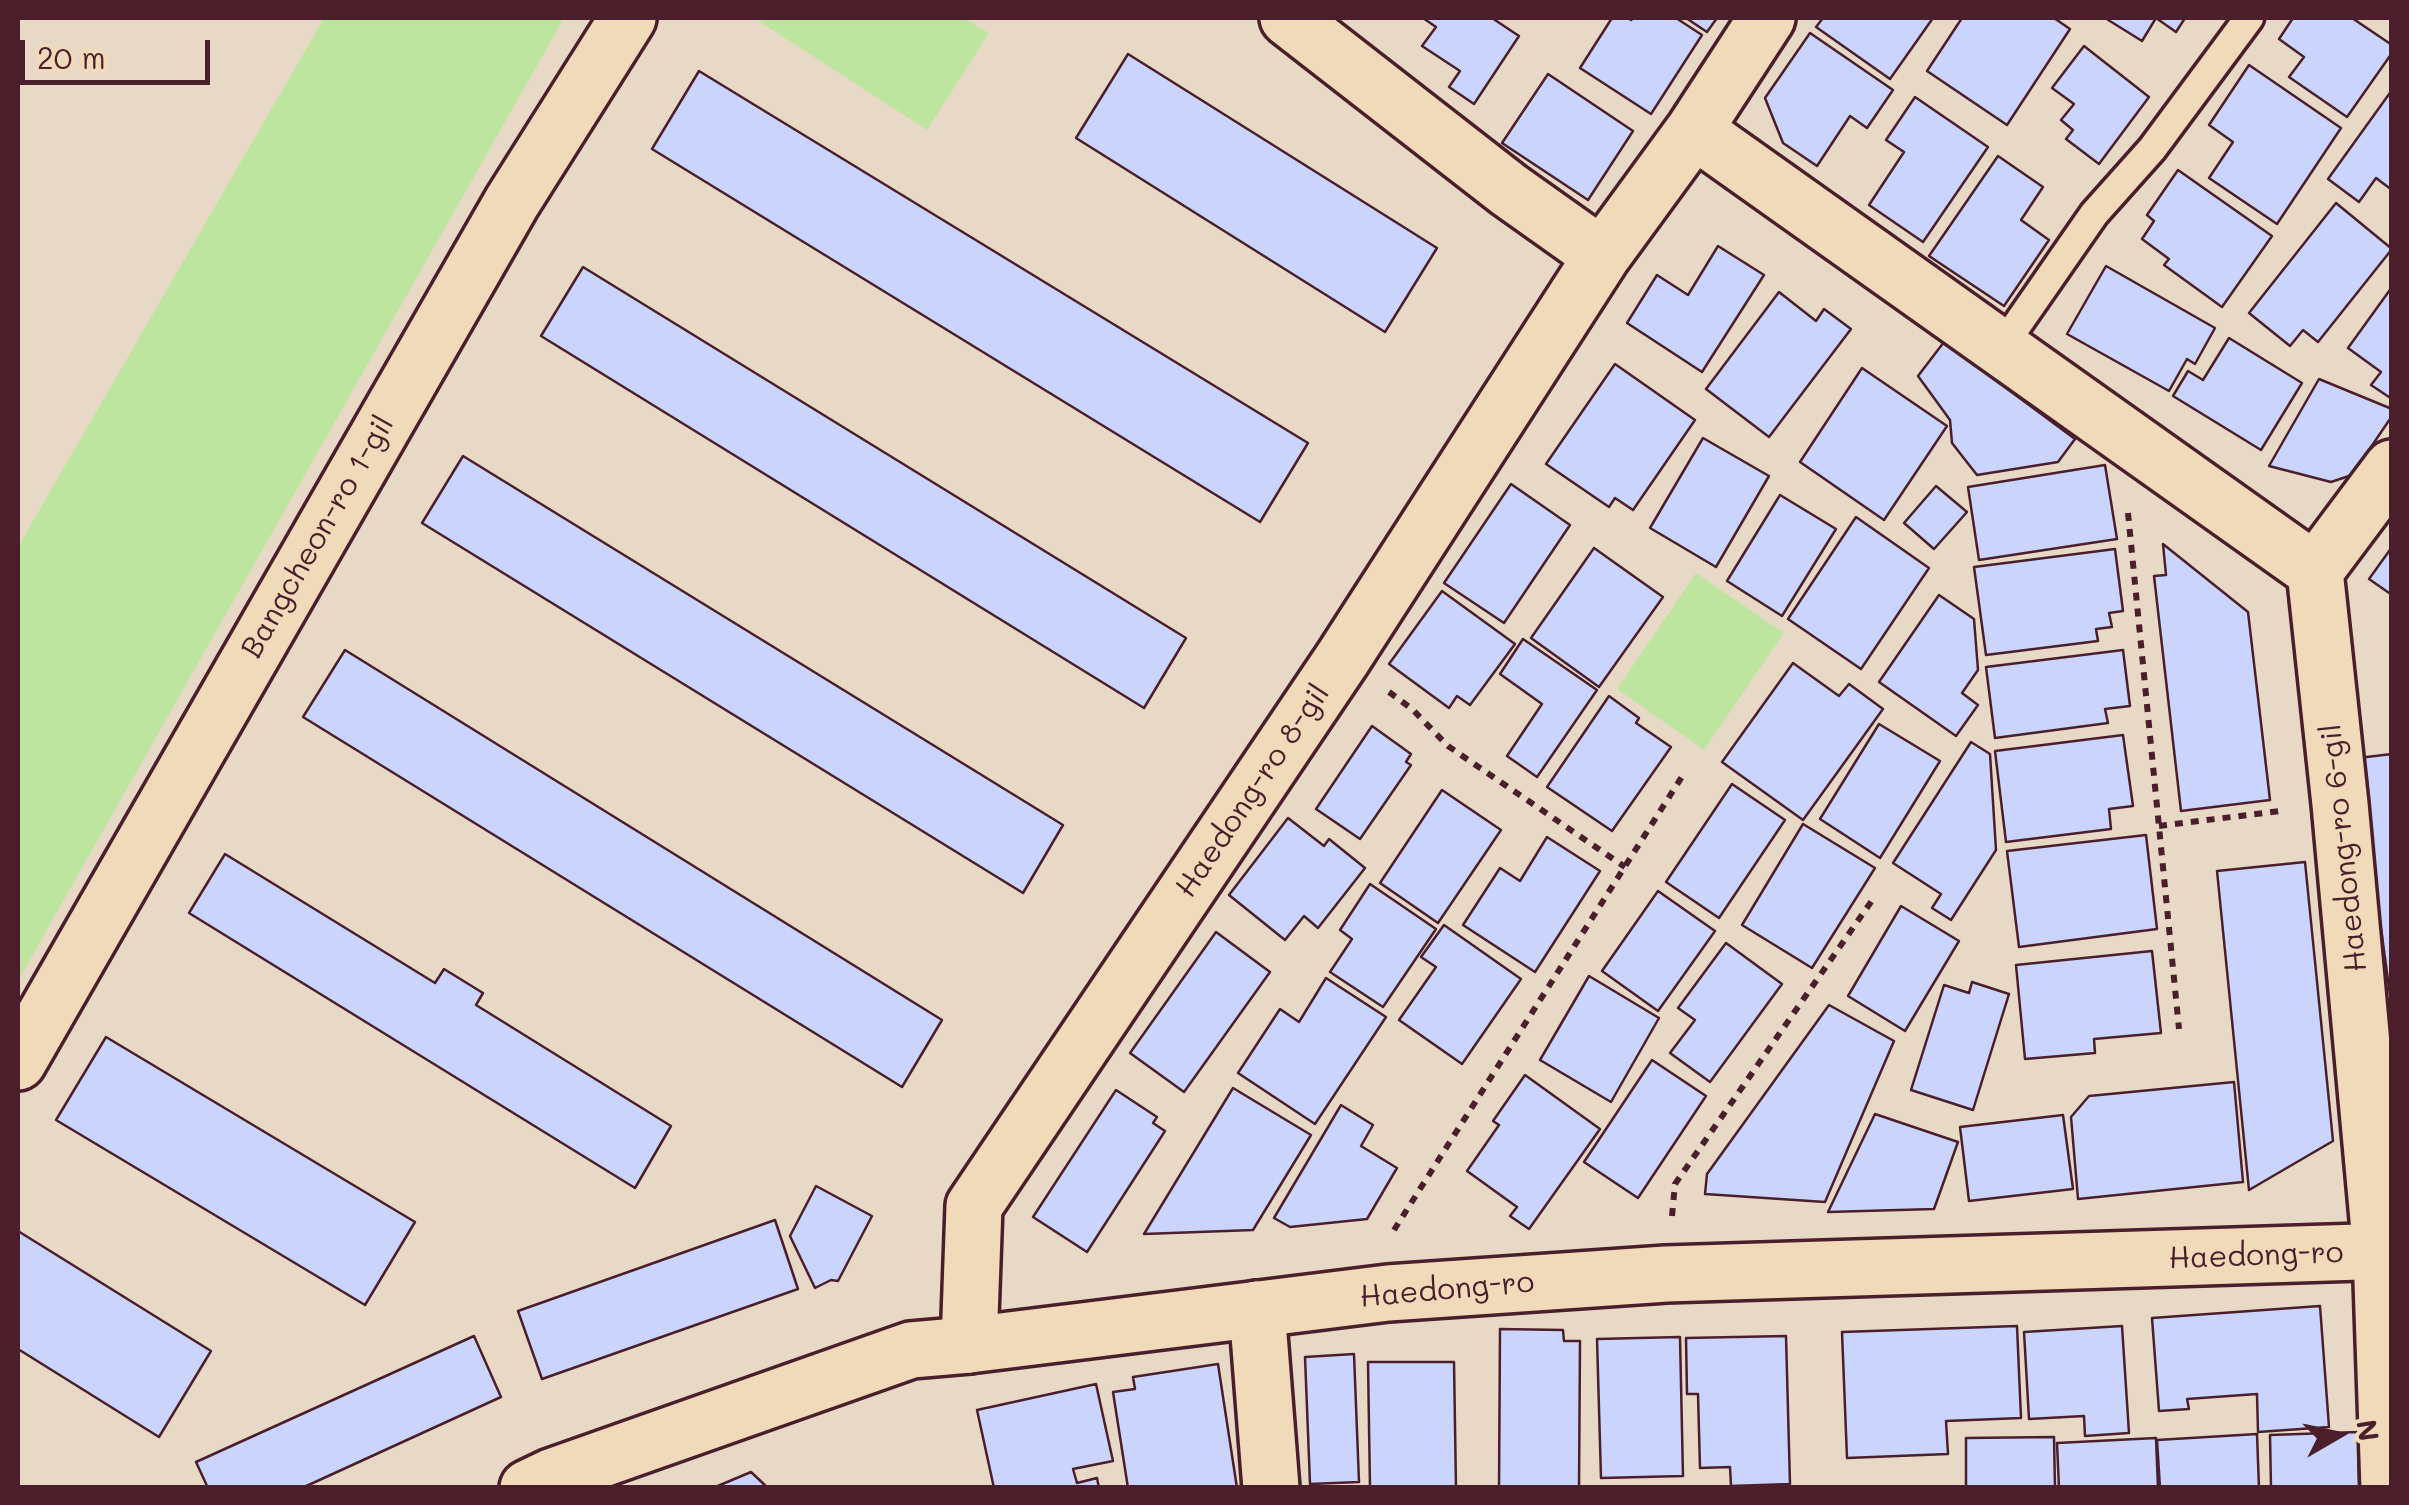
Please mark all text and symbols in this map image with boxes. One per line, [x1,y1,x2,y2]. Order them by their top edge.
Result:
scale bar [25,20,215,82]
text: 20 m [37,37,106,77]
street label: Bangcheon-ro 1-gil [234,409,402,665]
street label: Haedong-ro 8-gil [1168,678,1338,904]
street label: Haedong-ro 6-gil [2313,722,2375,974]
street label: Haedong-ro [2168,1235,2344,1277]
street label: Haedong-ro [1358,1264,1536,1316]
north arrow [2289,1385,2389,1485]
text: N [2349,1417,2388,1444]

